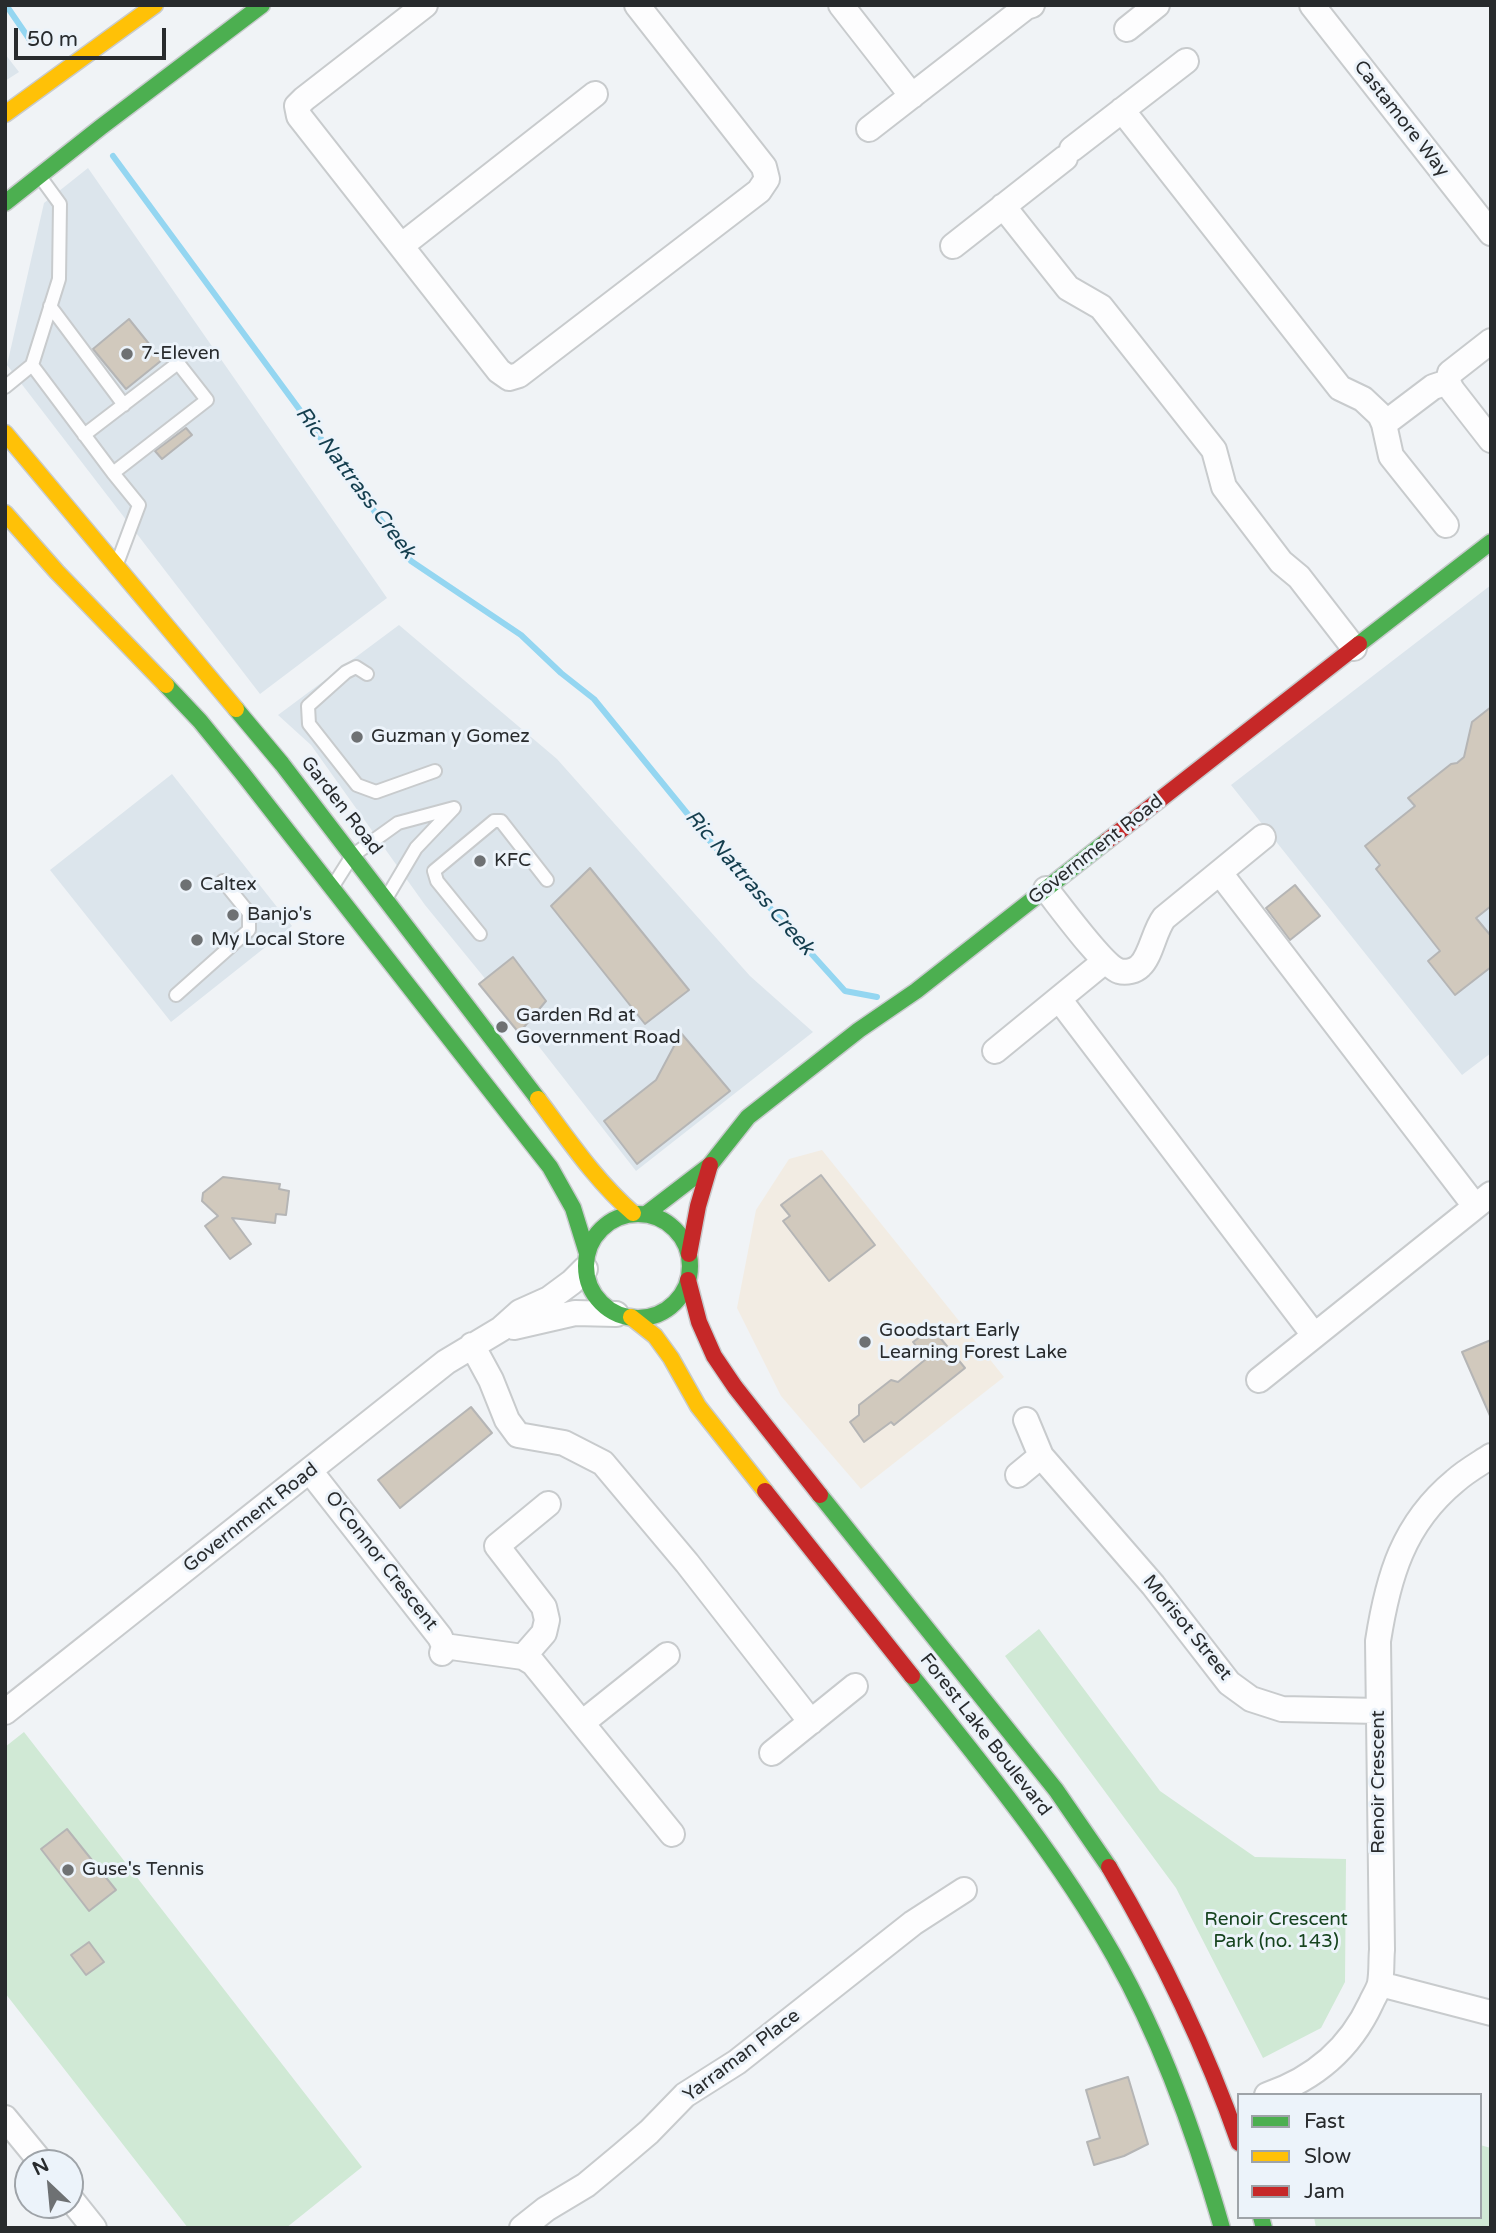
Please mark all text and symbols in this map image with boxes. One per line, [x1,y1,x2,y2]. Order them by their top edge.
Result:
scale bar [18,14,170,58]
text: 50 m [27,27,78,52]
street label: Castamore Way [1348,56,1454,182]
place label: 7-Eleven [141,343,220,365]
marker: 7-Eleven [119,346,135,362]
water label: Ric Nattrass Creek [290,402,420,564]
place label: Guzman y Gomez [371,726,530,748]
marker: Guzman y Gomez [349,729,365,745]
street label: Garden Road [295,752,387,860]
street label: Government Road [1024,790,1168,910]
water label: Ric Nattrass Creek [679,805,819,961]
place label: KFC [494,850,531,872]
marker: KFC [472,853,488,869]
place label: Caltex [200,874,257,896]
marker: Caltex [178,877,194,893]
place label: Banjo's [247,904,312,926]
marker: Banjo's [225,907,241,923]
place label: My Local Store [211,929,345,951]
marker: My Local Store [189,932,205,948]
place label: Garden Rd at Government Road [516,1005,681,1049]
marker: Garden Rd at Government Road [494,1019,510,1035]
place label: Goodstart Early Learning Forest Lake [879,1320,1067,1364]
marker: Goodstart Early Learning Forest Lake [857,1334,873,1350]
street label: Government Road [179,1458,323,1578]
street label: O'Connor Crescent [320,1487,442,1635]
street label: Morisot Street [1138,1571,1236,1685]
street label: Forest Lake Boulevard [914,1649,1056,1821]
street label: Renoir Crescent [1368,1710,1390,1854]
place label: Guse's Tennis [82,1859,204,1881]
marker: Guse's Tennis [60,1862,76,1878]
park label: Renoir Crescent Park (no. 143) [1204,1909,1348,1953]
street label: Yarraman Place [679,2005,805,2107]
legend [1237,2093,1482,2219]
text: Fast [1304,2109,1345,2134]
text: Slow [1304,2144,1351,2169]
north arrow [14,2149,84,2219]
text: N [29,2154,52,2180]
text: Jam [1304,2179,1345,2204]

